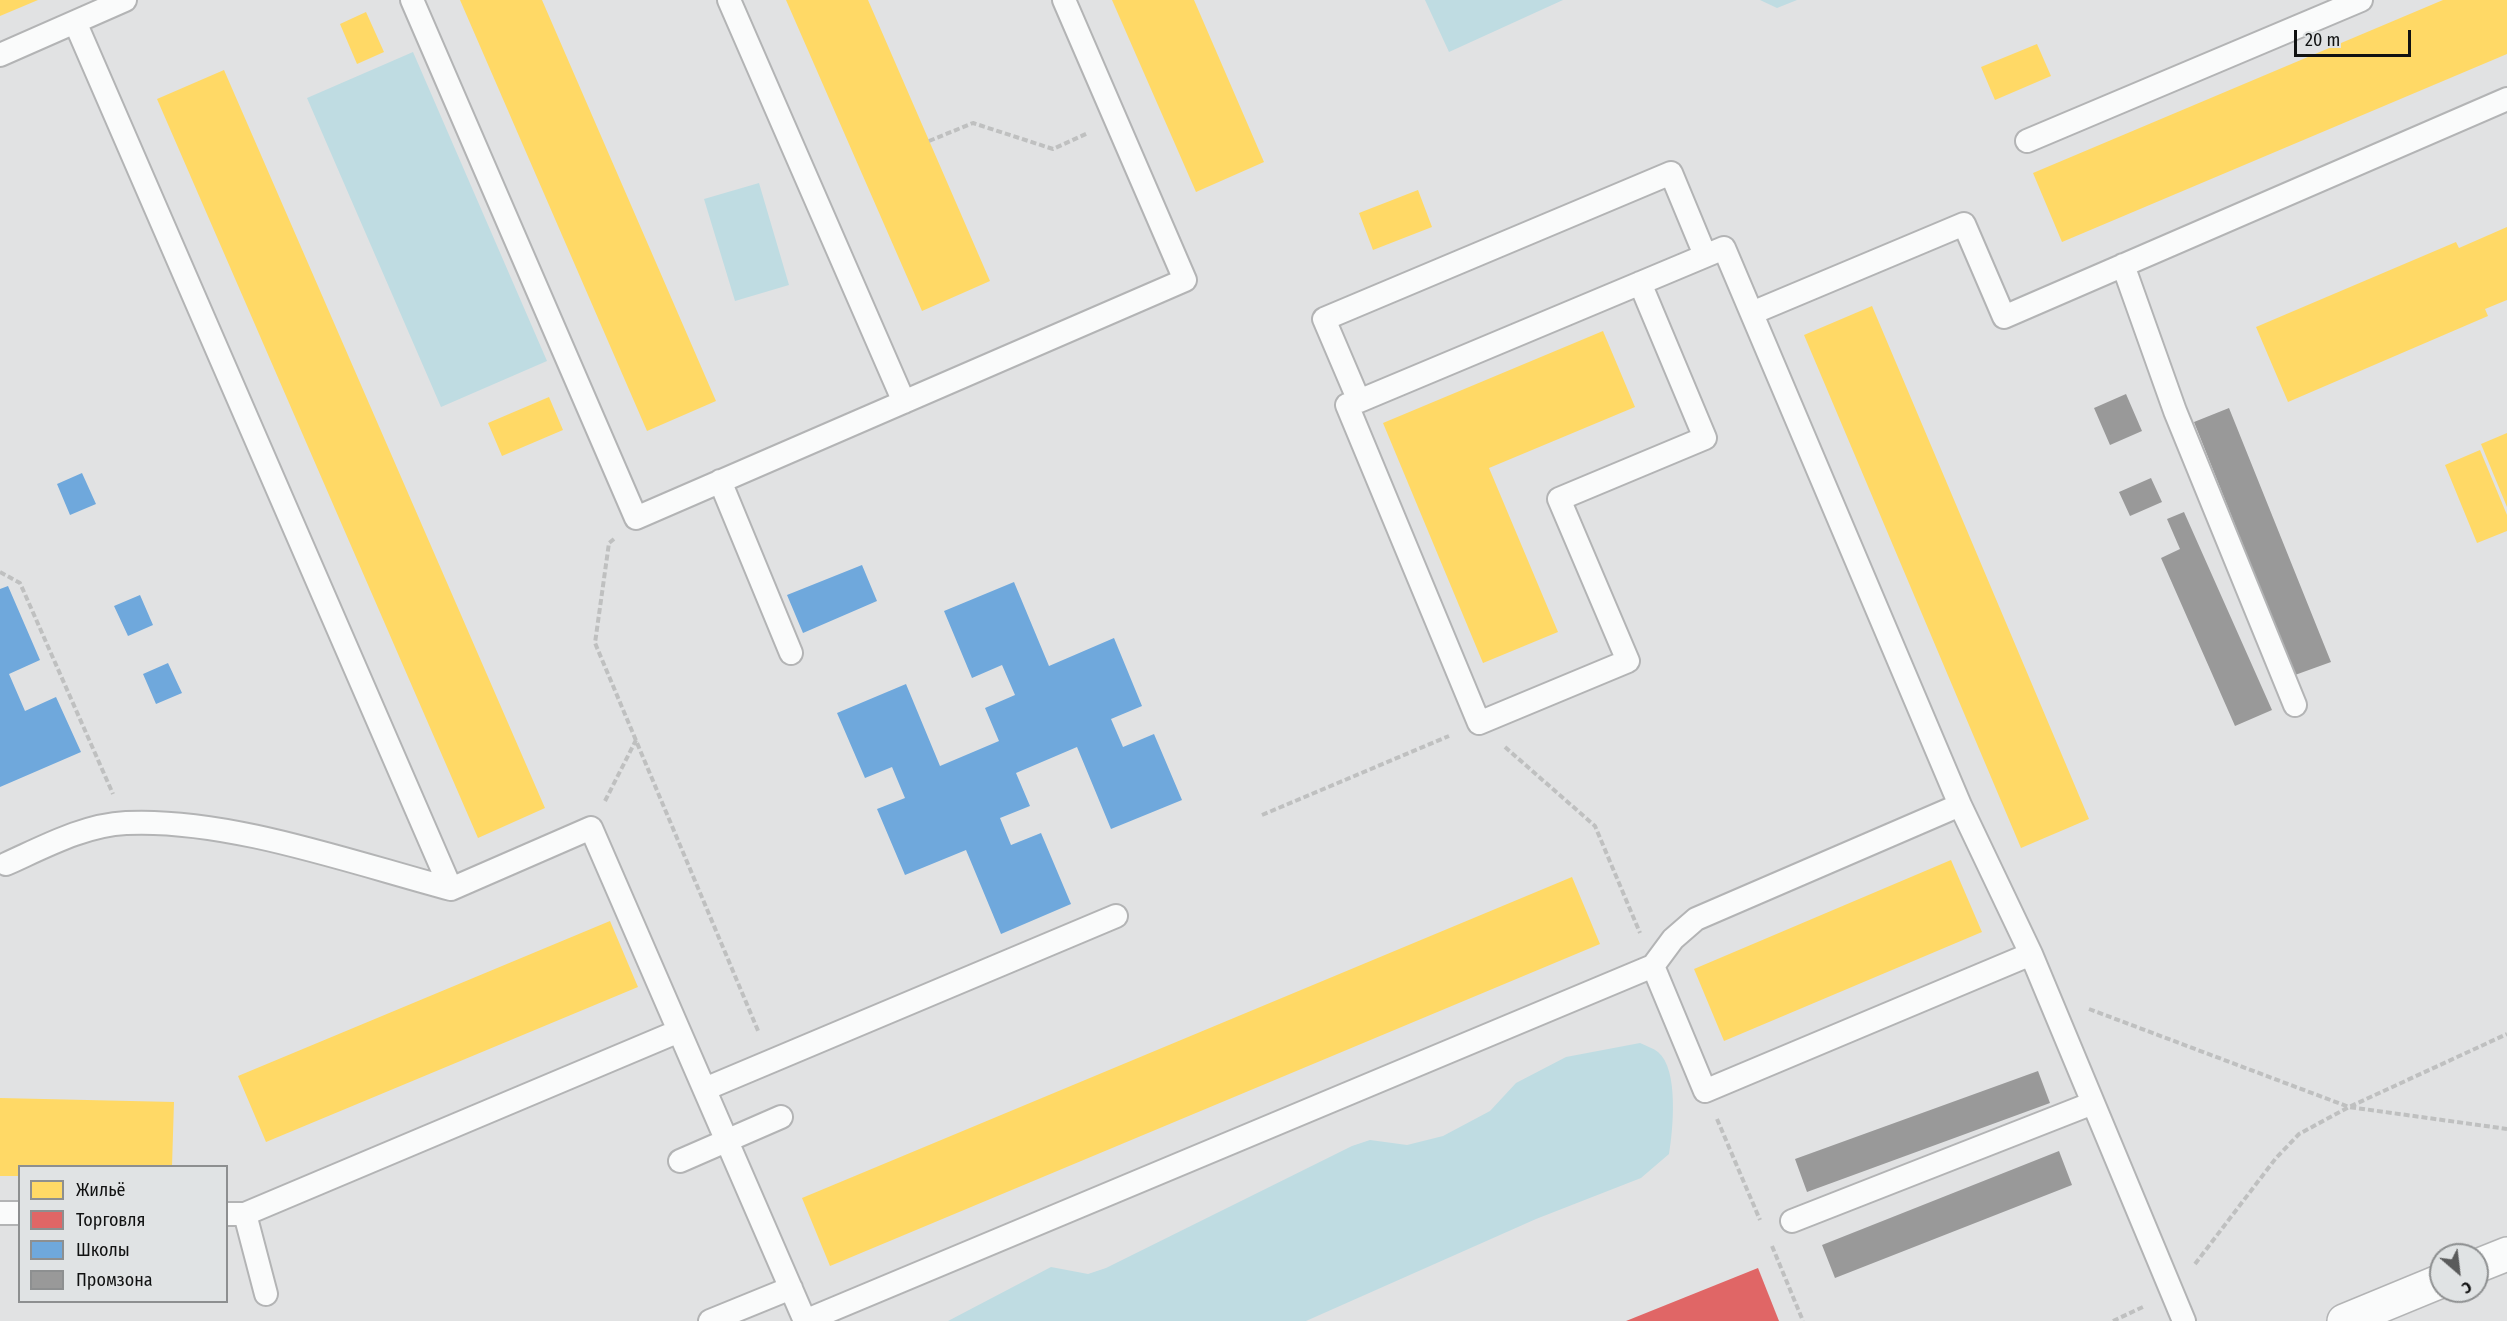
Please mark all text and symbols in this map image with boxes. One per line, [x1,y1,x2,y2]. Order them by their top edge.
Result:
scale bar [2297,18,2414,56]
text: 20 m [2305,29,2340,51]
legend [18,1165,228,1303]
text: Жильё [76,1179,126,1201]
text: Торговля [76,1209,145,1231]
text: Школы [76,1239,130,1261]
north arrow [2429,1243,2489,1303]
text: Промзона [76,1269,153,1291]
text: С [2459,1277,2475,1298]

